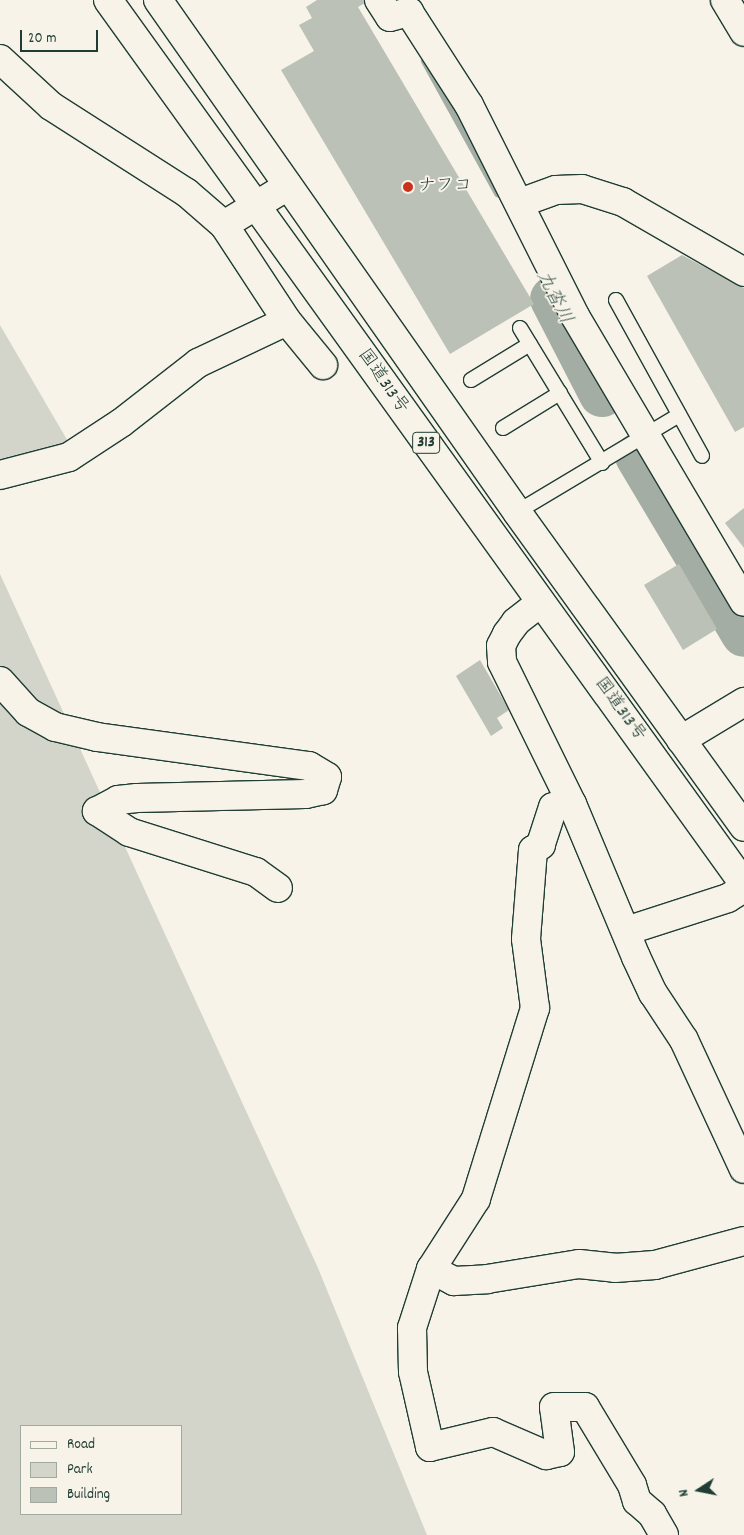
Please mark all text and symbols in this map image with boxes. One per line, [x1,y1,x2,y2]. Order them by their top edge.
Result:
scale bar [22,20,100,52]
text: 20 m [28,28,56,50]
place label: ナフコ [418,176,472,198]
marker: ナフコ [402,181,414,193]
water label: 九沓川 [530,267,576,329]
street label: 国道313号 [352,346,412,418]
road number: 313 [411,429,441,456]
street label: 国道313号 [589,674,649,746]
legend [20,1425,182,1515]
text: Road [67,1434,95,1456]
text: Park [67,1459,93,1481]
north arrow [674,1465,724,1515]
text: Building [67,1484,110,1506]
text: N [674,1488,695,1498]

